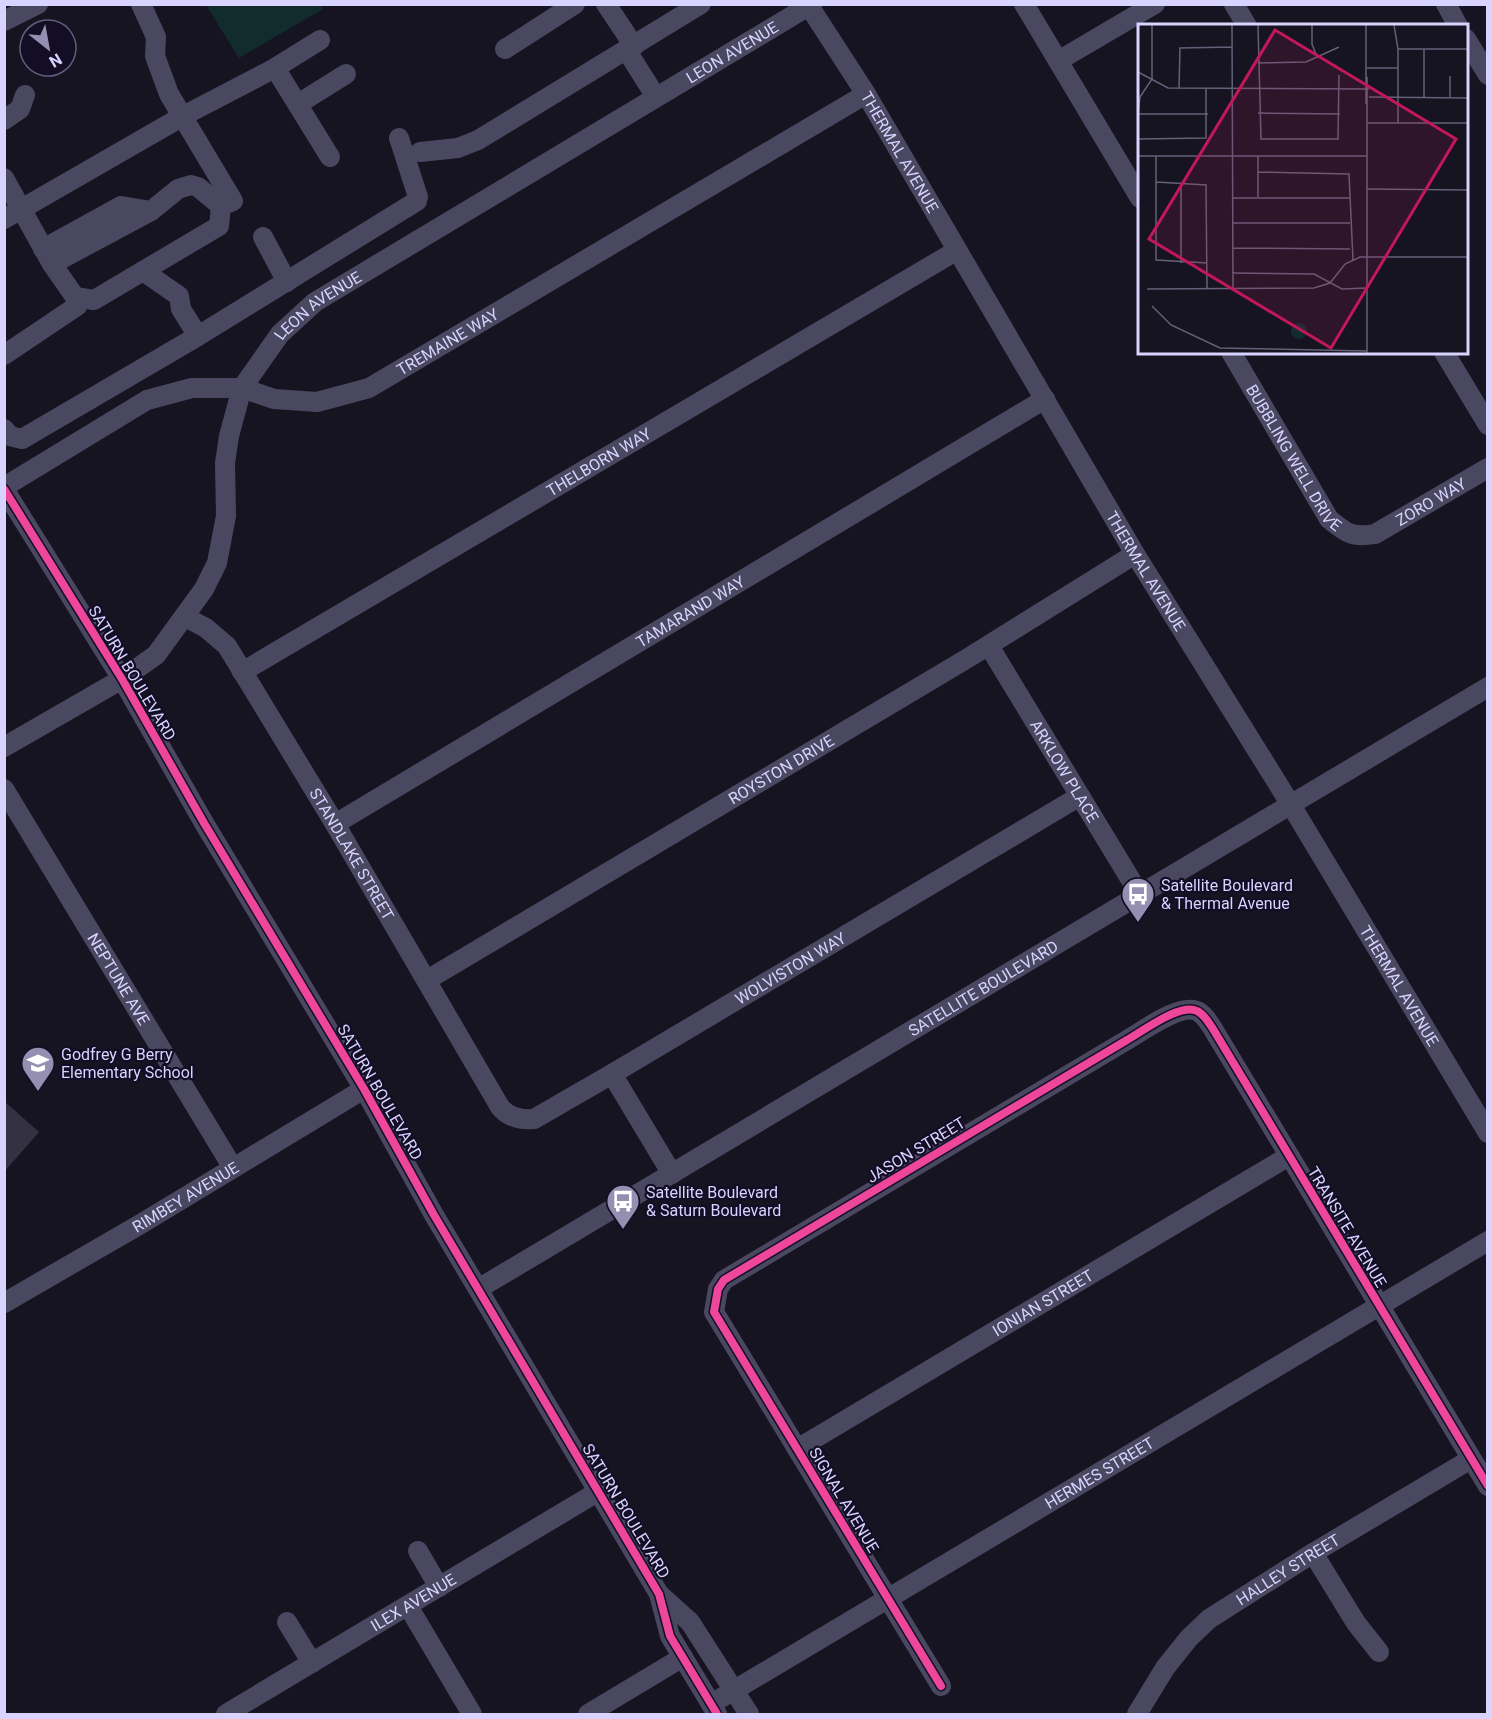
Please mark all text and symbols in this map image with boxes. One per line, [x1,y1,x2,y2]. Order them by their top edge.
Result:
street label: LEON AVENUE [682,17,781,87]
north arrow [18,18,78,78]
inset map [1138,24,1468,354]
text: N [46,49,65,71]
street label: THERMAL AVENUE [857,88,943,216]
street label: LEON AVENUE [270,267,365,343]
street label: TREMAINE WAY [393,304,502,379]
street label: BUBBLING WELL DRIVE [1243,381,1345,535]
street label: THELBORN WAY [543,423,655,500]
street label: ZORO WAY [1392,473,1470,529]
street label: THERMAL AVENUE [1102,508,1190,634]
street label: TAMARAND WAY [632,571,748,651]
street label: SATURN BOULEVARD [84,602,180,744]
street label: ARKLOW PLACE [1026,716,1103,826]
street label: ROYSTON DRIVE [725,731,837,808]
street label: STANDLAKE STREET [306,784,399,924]
bus stop icon: Satellite Boulevard & Thermal Avenue [1120,876,1156,923]
place label: Satellite Boulevard & Thermal Avenue [1161,876,1293,913]
street label: THERMAL AVENUE [1356,922,1443,1049]
street label: WOLVISTON WAY [731,928,849,1008]
street label: NEPTUNE AVE [84,930,154,1028]
street label: SATELLITE BOULEVARD [905,936,1061,1040]
street label: SATURN BOULEVARD [333,1021,427,1163]
school or university icon: Godfrey G Berry Elementary School [20,1045,56,1092]
place label: Godfrey G Berry Elementary School [61,1045,194,1082]
street label: JASON STREET [863,1113,969,1187]
street label: RIMBEY AVENUE [129,1158,242,1236]
street label: TRANSITE AVENUE [1303,1163,1391,1291]
bus stop icon: Satellite Boulevard & Saturn Boulevard [605,1183,641,1230]
place label: Satellite Boulevard & Saturn Boulevard [646,1183,781,1220]
street label: IONIAN STREET [989,1265,1097,1340]
street label: HERMES STREET [1041,1433,1158,1512]
street label: SATURN BOULEVARD [578,1440,674,1582]
street label: SIGNAL AVENUE [805,1444,883,1556]
street label: HALLEY STREET [1232,1530,1343,1609]
street label: ILEX AVENUE [367,1569,459,1635]

